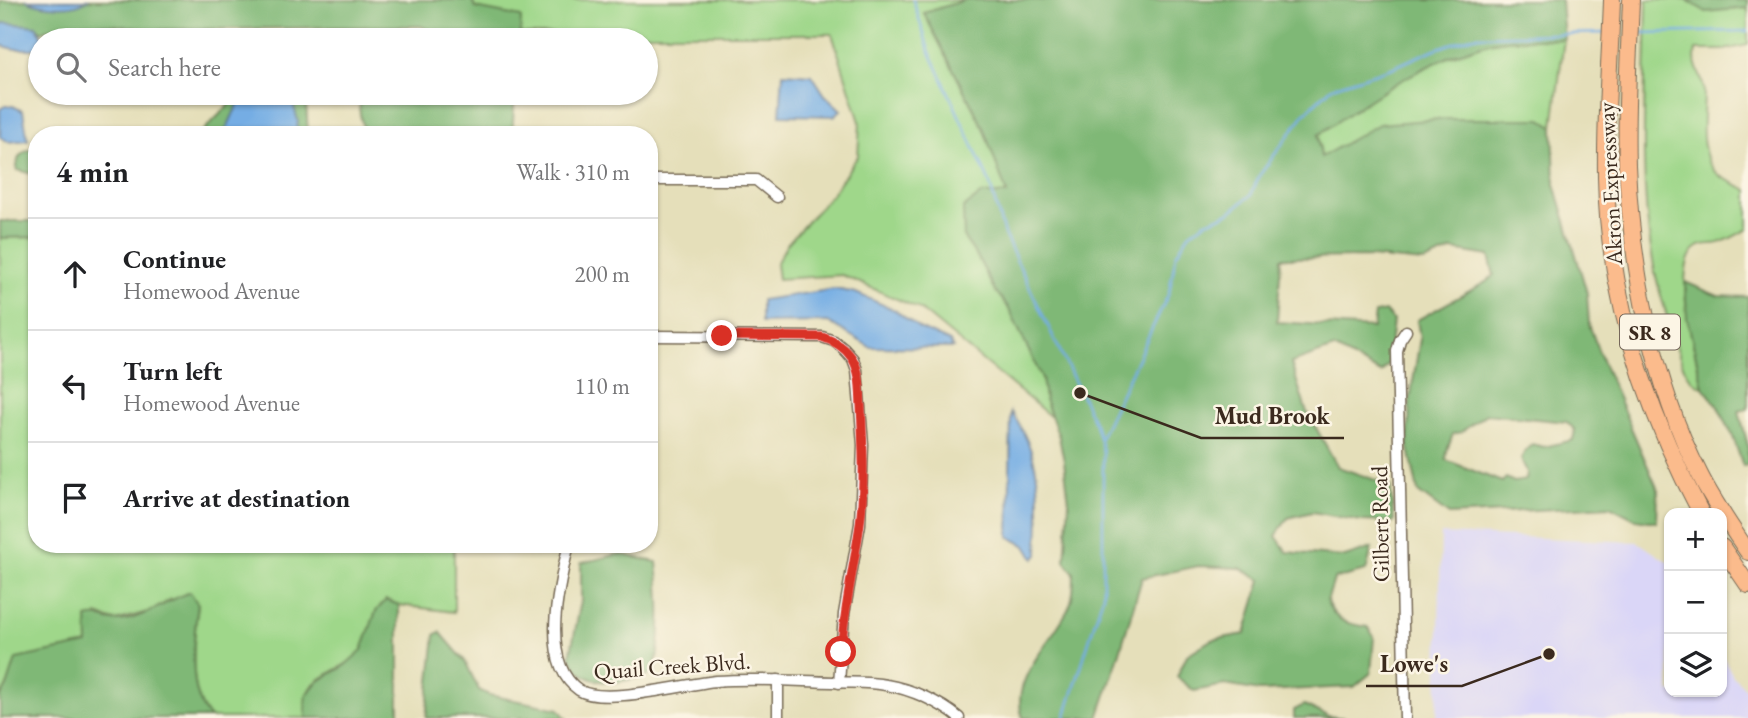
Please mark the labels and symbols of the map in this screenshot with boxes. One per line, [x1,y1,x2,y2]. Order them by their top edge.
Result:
street label: Akron Expressway [1591,101,1629,267]
road number: SR 8 [1620,314,1680,350]
route end [706,320,737,351]
callout: Mud Brook [1201,393,1344,438]
text: Mud Brook [1214,400,1330,431]
street label: Gilbert Road [1364,465,1396,582]
route start [825,636,856,667]
callout: Lowe's [1366,641,1462,686]
street label: Quail Creek Blvd. [593,646,751,686]
text: Lowe's [1380,648,1448,679]

